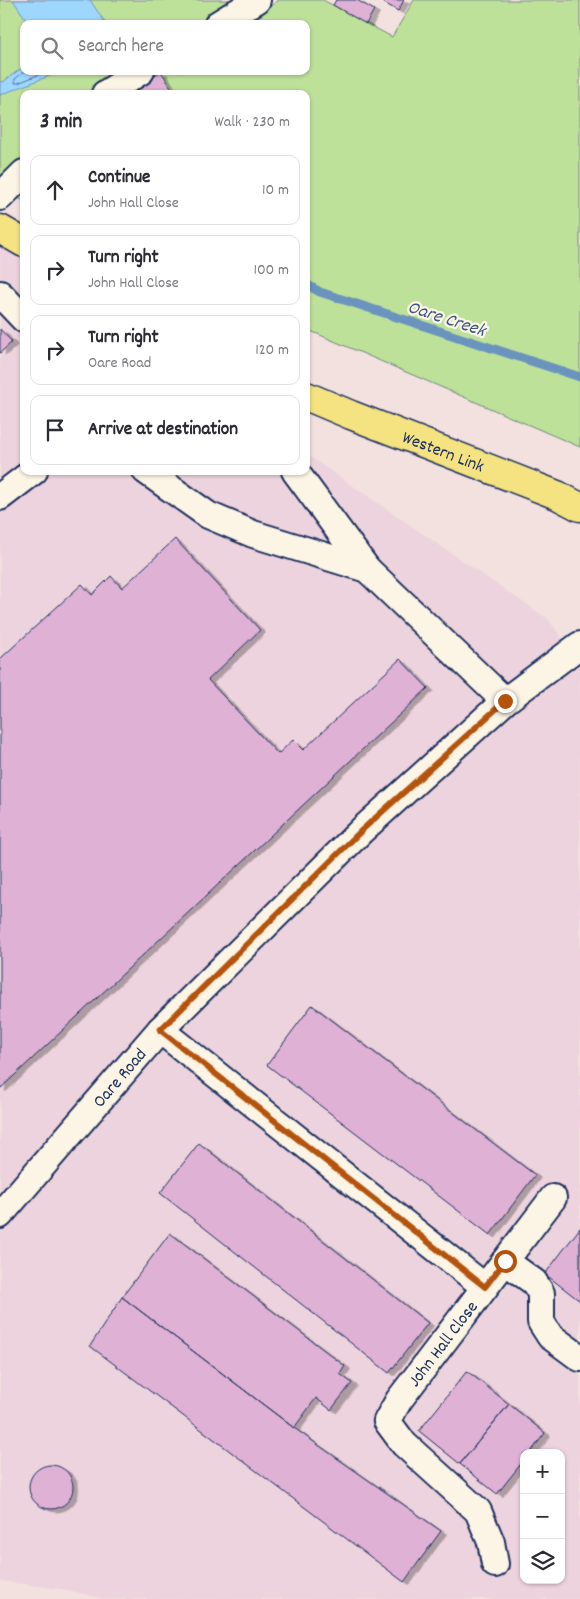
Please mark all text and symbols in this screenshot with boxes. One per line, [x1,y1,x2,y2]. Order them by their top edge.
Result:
search box [20,20,310,75]
icon: search [38,34,66,62]
text: Search here [78,34,164,61]
text: 3 min [40,108,82,138]
text: Walk · 230 m [214,111,290,134]
text: Continue [88,165,150,192]
icon: ahead [41,176,69,204]
text: 10 m [262,179,289,202]
text: John Hall Close [88,192,179,215]
text: Turn right [88,245,159,272]
icon: right [41,256,69,284]
text: 100 m [253,259,289,282]
text: John Hall Close [88,272,179,295]
water label: Oare Creek [403,295,490,346]
text: Turn right [88,325,159,352]
icon: right [41,336,69,364]
text: 120 m [255,339,289,362]
text: Oare Road [88,352,151,375]
icon: arrive [41,416,69,444]
text: Arrive at destination [88,417,238,444]
street label: Western Link [398,426,487,480]
route end [494,690,517,713]
street label: Oare Road [88,1044,154,1114]
route start [494,1250,517,1273]
street label: John Hall Close [403,1296,485,1393]
map controls [520,1449,565,1584]
button: + [520,1449,565,1494]
button: − [520,1494,565,1539]
button: layers [520,1539,565,1584]

